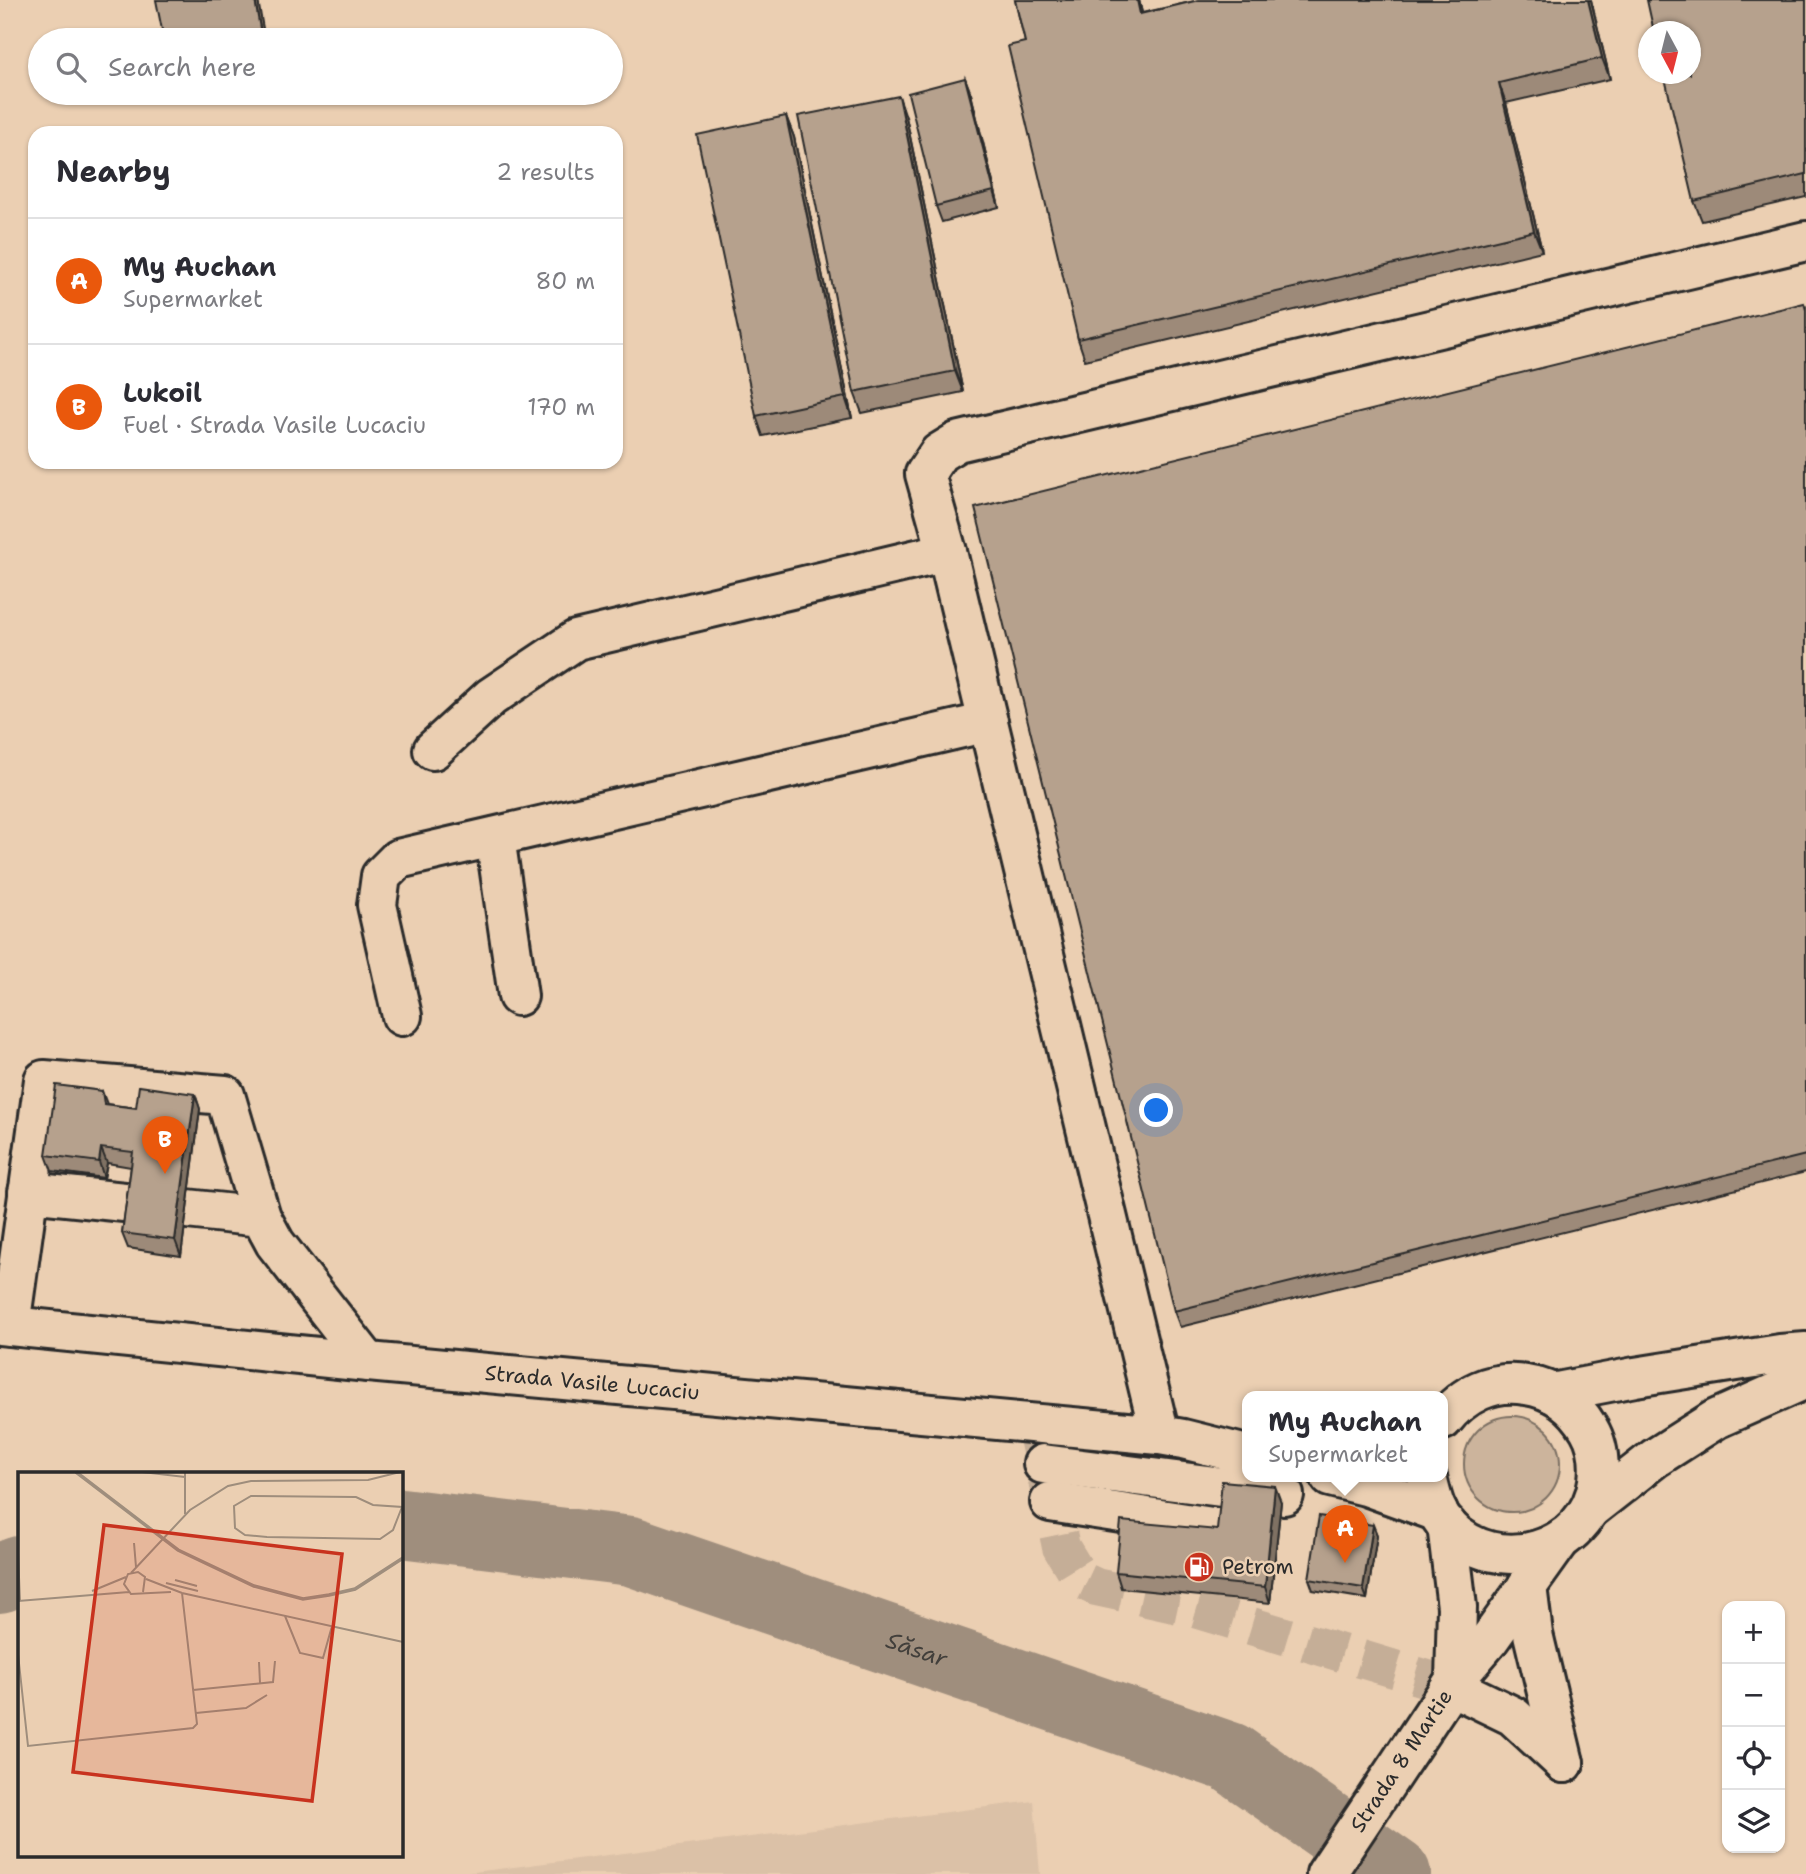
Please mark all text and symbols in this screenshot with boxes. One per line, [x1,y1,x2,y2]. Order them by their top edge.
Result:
north arrow [1638,21,1701,84]
search box [28,28,623,105]
icon: search [52,48,90,86]
text: Search here [108,49,257,84]
text: Nearby [56,151,171,192]
text: 2 results [496,157,595,187]
text: My Auchan [123,249,276,284]
text: A [70,266,88,296]
text: 80 m [536,266,595,296]
text: Supermarket [123,284,263,314]
text: Lukoil [123,375,202,410]
text: B [72,392,86,422]
text: 170 m [527,392,595,422]
text: Fuel · Strada Vasile Lucaciu [123,410,426,440]
your location [1139,1093,1173,1127]
pin: B [142,1116,188,1174]
street label: Strada Vasile Lucaciu [484,1359,701,1406]
popup [1242,1391,1448,1482]
text: My Auchan [1268,1404,1422,1439]
text: Supermarket [1268,1439,1408,1469]
inset map [18,1472,402,1856]
pin: A [1322,1505,1368,1563]
fuel station icon: Petrom [1182,1550,1216,1584]
place label: Petrom [1222,1553,1294,1581]
map controls [1722,1601,1785,1853]
button: + [1722,1601,1785,1664]
water label: Săsar [882,1625,953,1674]
button: − [1722,1664,1785,1727]
street label: Strada 8 Martie [1344,1684,1459,1838]
button: locate [1722,1727,1785,1790]
button: layers [1722,1790,1785,1853]

